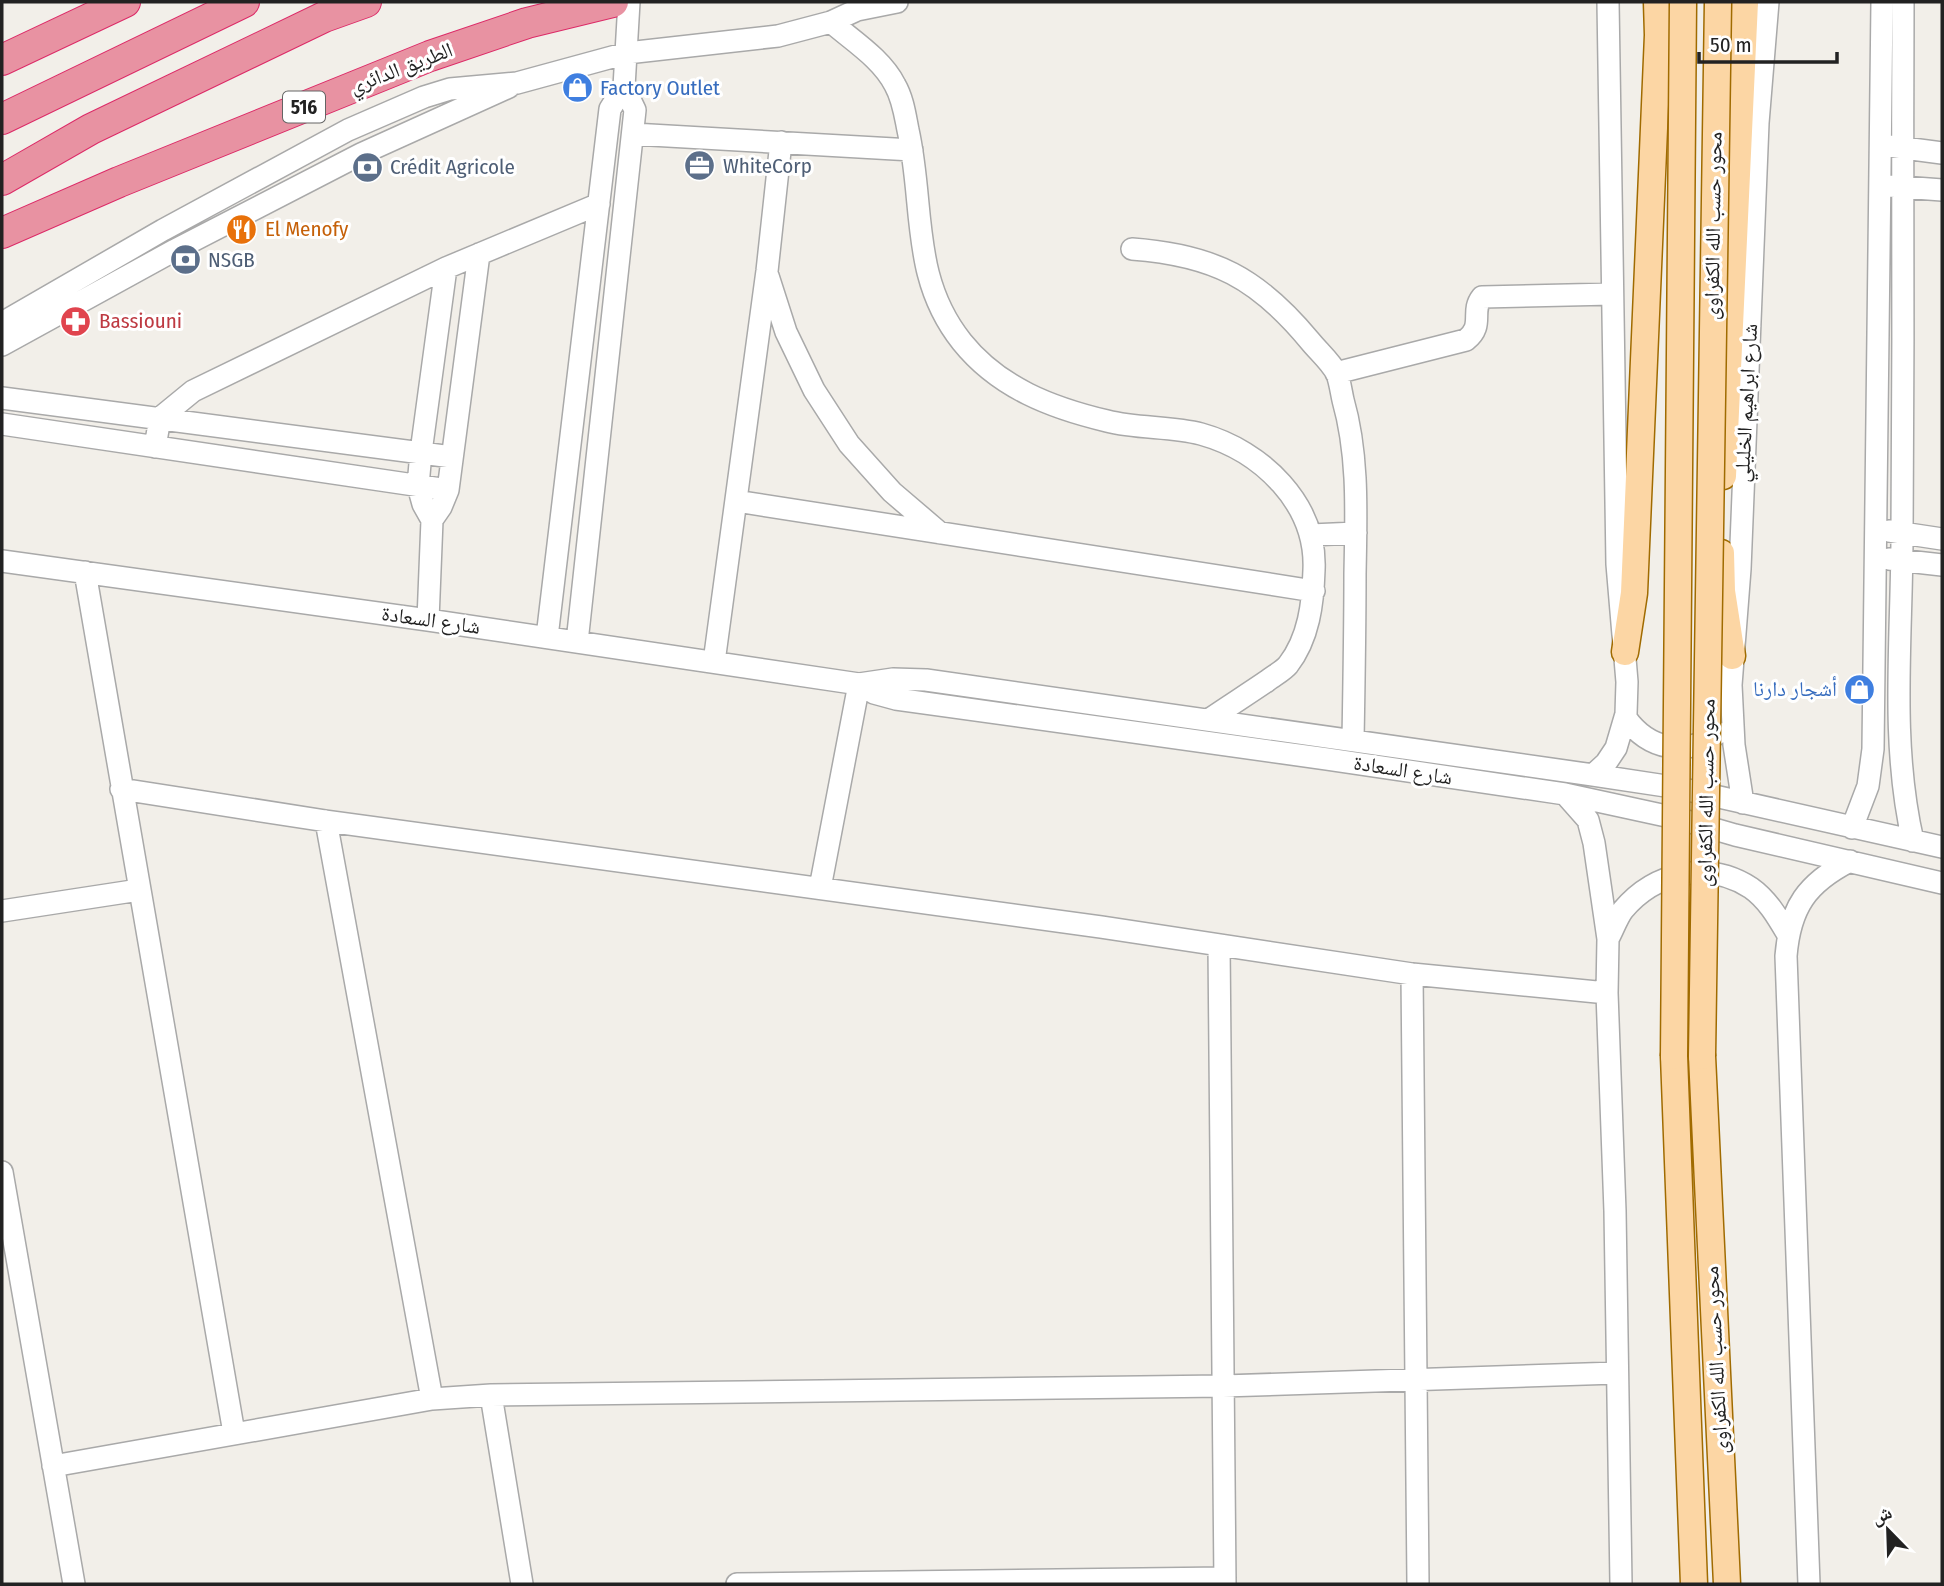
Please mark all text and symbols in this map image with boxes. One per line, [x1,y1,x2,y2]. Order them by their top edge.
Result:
scale bar [1699,21,1837,65]
text: 50 m [1710,32,1752,58]
street label: الطريق الدائري [346,36,457,103]
shop icon: Factory Outlet [560,71,594,105]
place label: Factory Outlet [600,75,720,101]
road number: 516 [283,92,325,122]
street label: محور حسب الله الكفراوى [1698,132,1728,320]
office icon: WhiteCorp [683,149,717,183]
bank icon: Crédit Agricole [350,150,384,184]
place label: WhiteCorp [723,153,812,179]
place label: Crédit Agricole [390,154,515,180]
restaurant icon: El Menofy [225,212,259,246]
place label: El Menofy [265,216,349,242]
bank icon: NSGB [168,243,202,277]
place label: NSGB [208,247,255,273]
pharmacy icon: Bassiouni [59,304,93,338]
place label: Bassiouni [99,308,182,334]
street label: شارع ابراهيم الخليلي [1729,323,1766,483]
street label: شارع السعادة [380,600,482,640]
shop icon: أشجار دارنا [1843,672,1877,706]
place label: أشجار دارنا [1753,676,1837,702]
street label: محور حسب الله الكفراوى [1691,699,1721,887]
street label: شارع السعادة [1352,749,1454,791]
street label: محور حسب الله الكفراوى [1698,1265,1734,1455]
north arrow [1853,1495,1923,1565]
text: ش [1868,1500,1895,1529]

